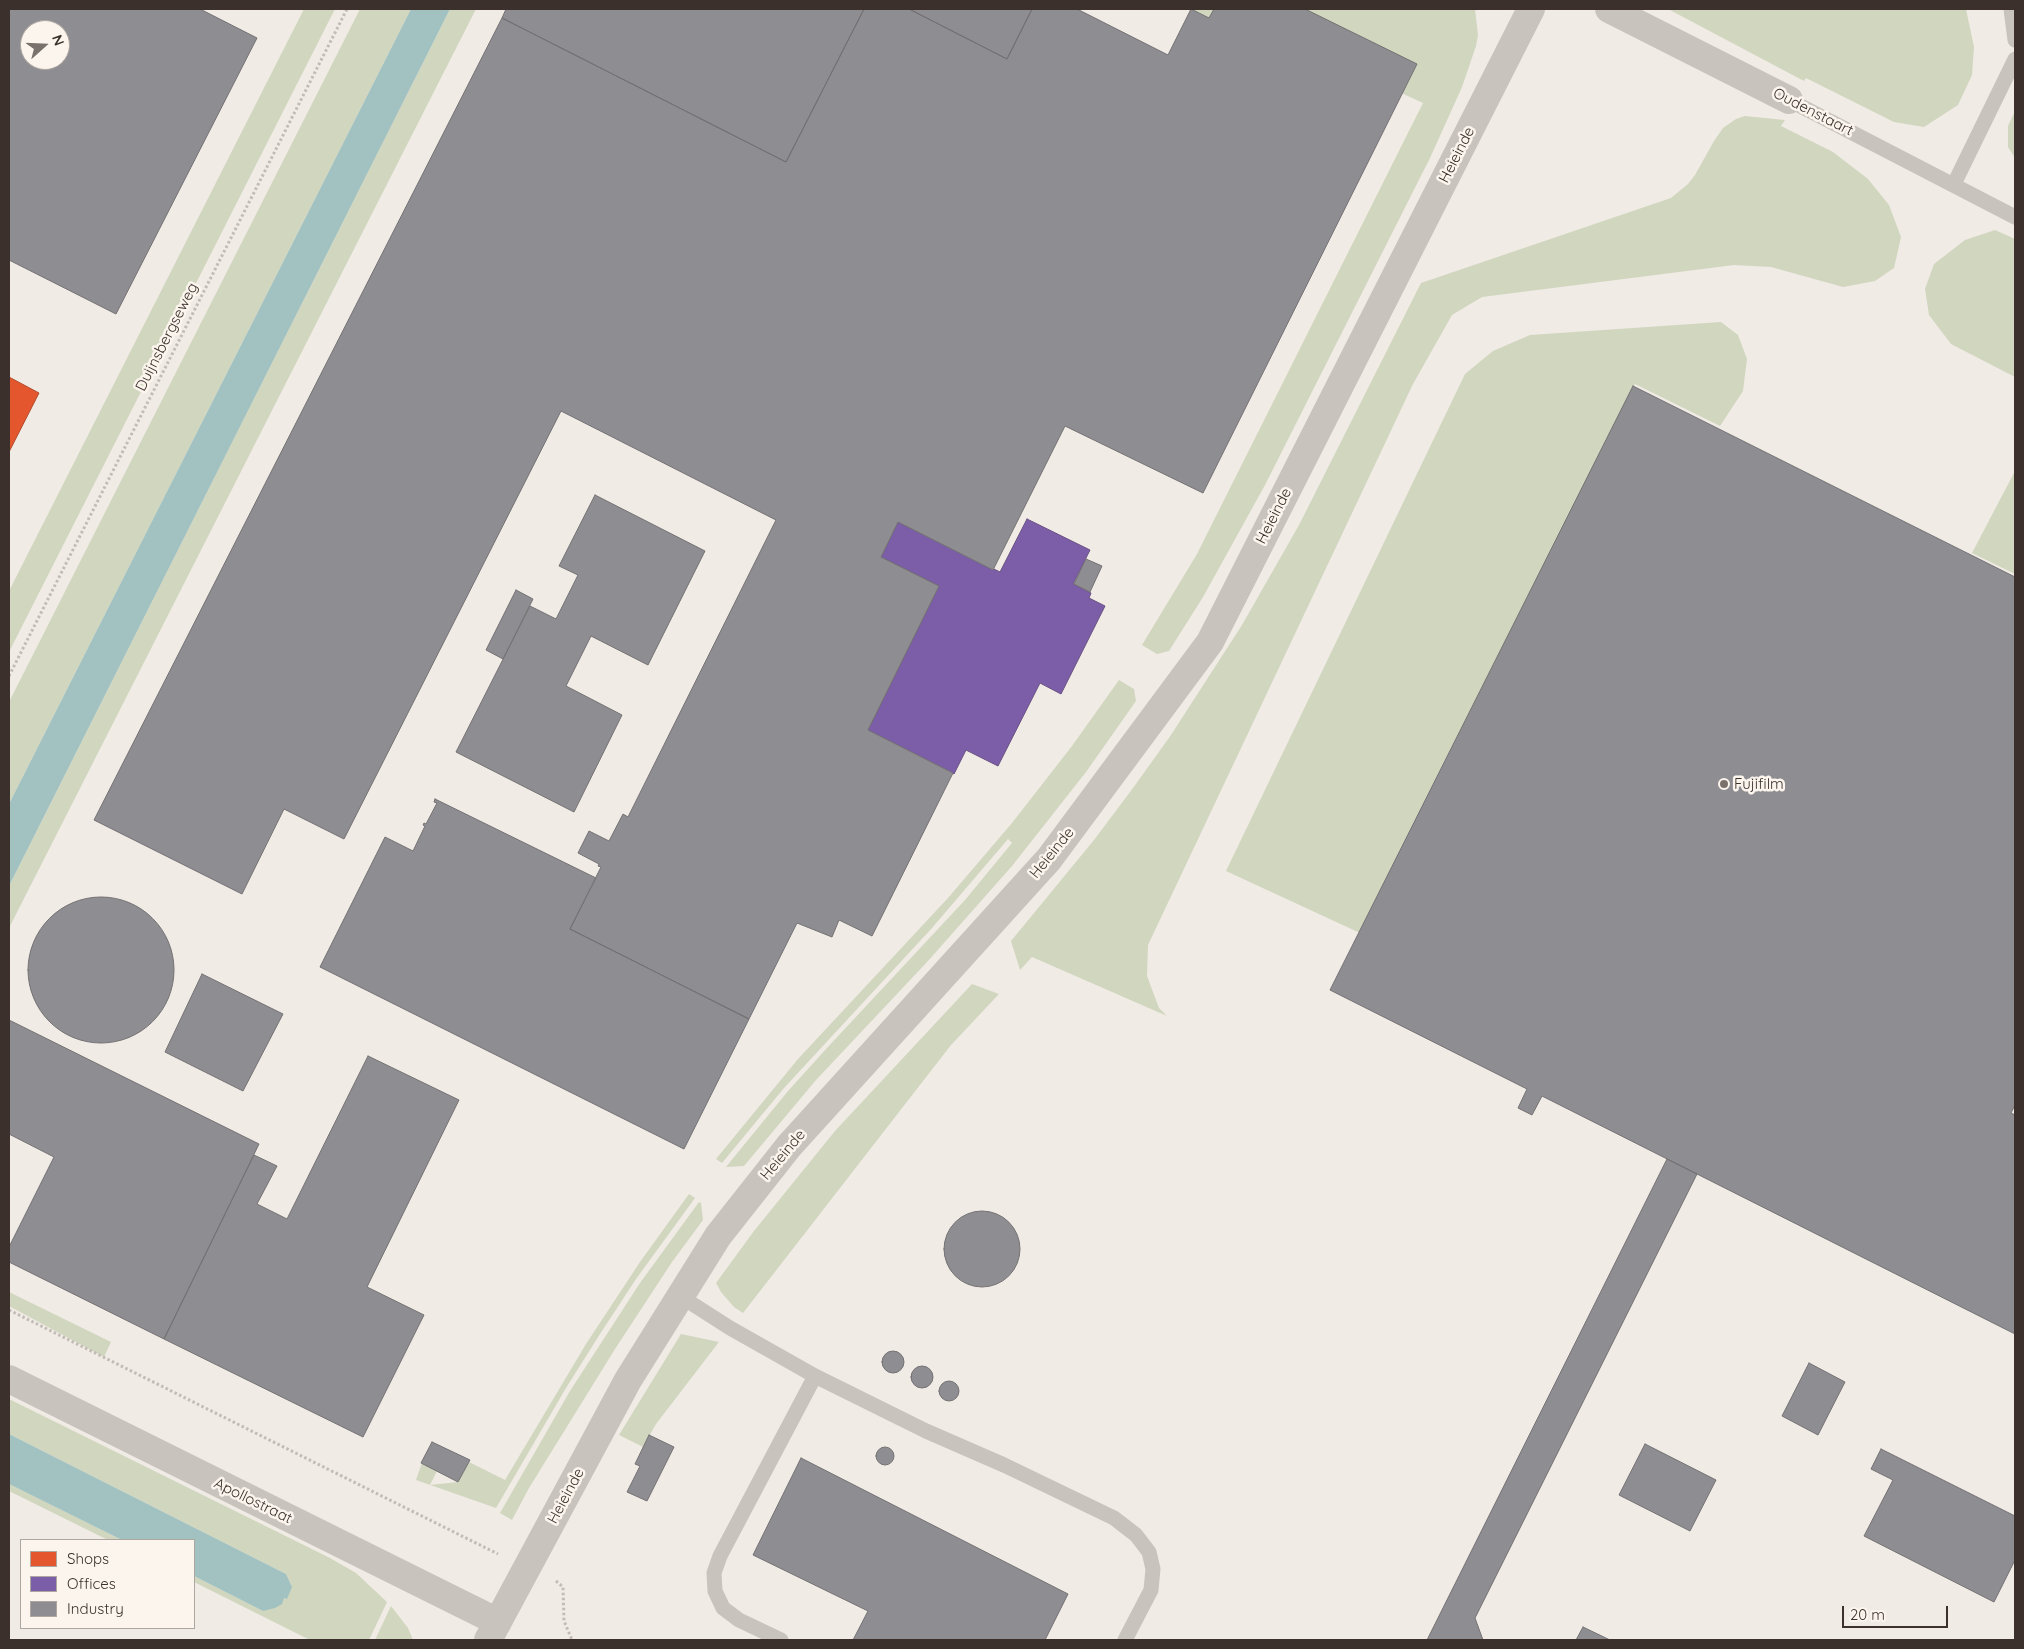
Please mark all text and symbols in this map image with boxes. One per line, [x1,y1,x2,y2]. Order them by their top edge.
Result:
north arrow [20,20,70,70]
text: N [48,32,68,48]
street label: Oudenstaart [1770,84,1856,140]
street label: Heieinde [1435,124,1479,186]
street label: Duijnsbergseweg [132,280,202,394]
street label: Heieinde [1252,485,1296,547]
place label: Fujifilm [1734,775,1784,793]
marker: Fujifilm [1718,778,1730,790]
street label: Heieinde [1026,824,1078,882]
street label: Heieinde [757,1126,809,1184]
street label: Heieinde [544,1465,588,1527]
street label: Apollostraat [211,1474,295,1528]
legend [20,1539,195,1629]
text: Shops [67,1549,109,1568]
text: Offices [67,1574,116,1593]
scale bar [1844,1596,1950,1628]
text: Industry [67,1599,124,1618]
text: 20 m [1850,1605,1885,1624]

